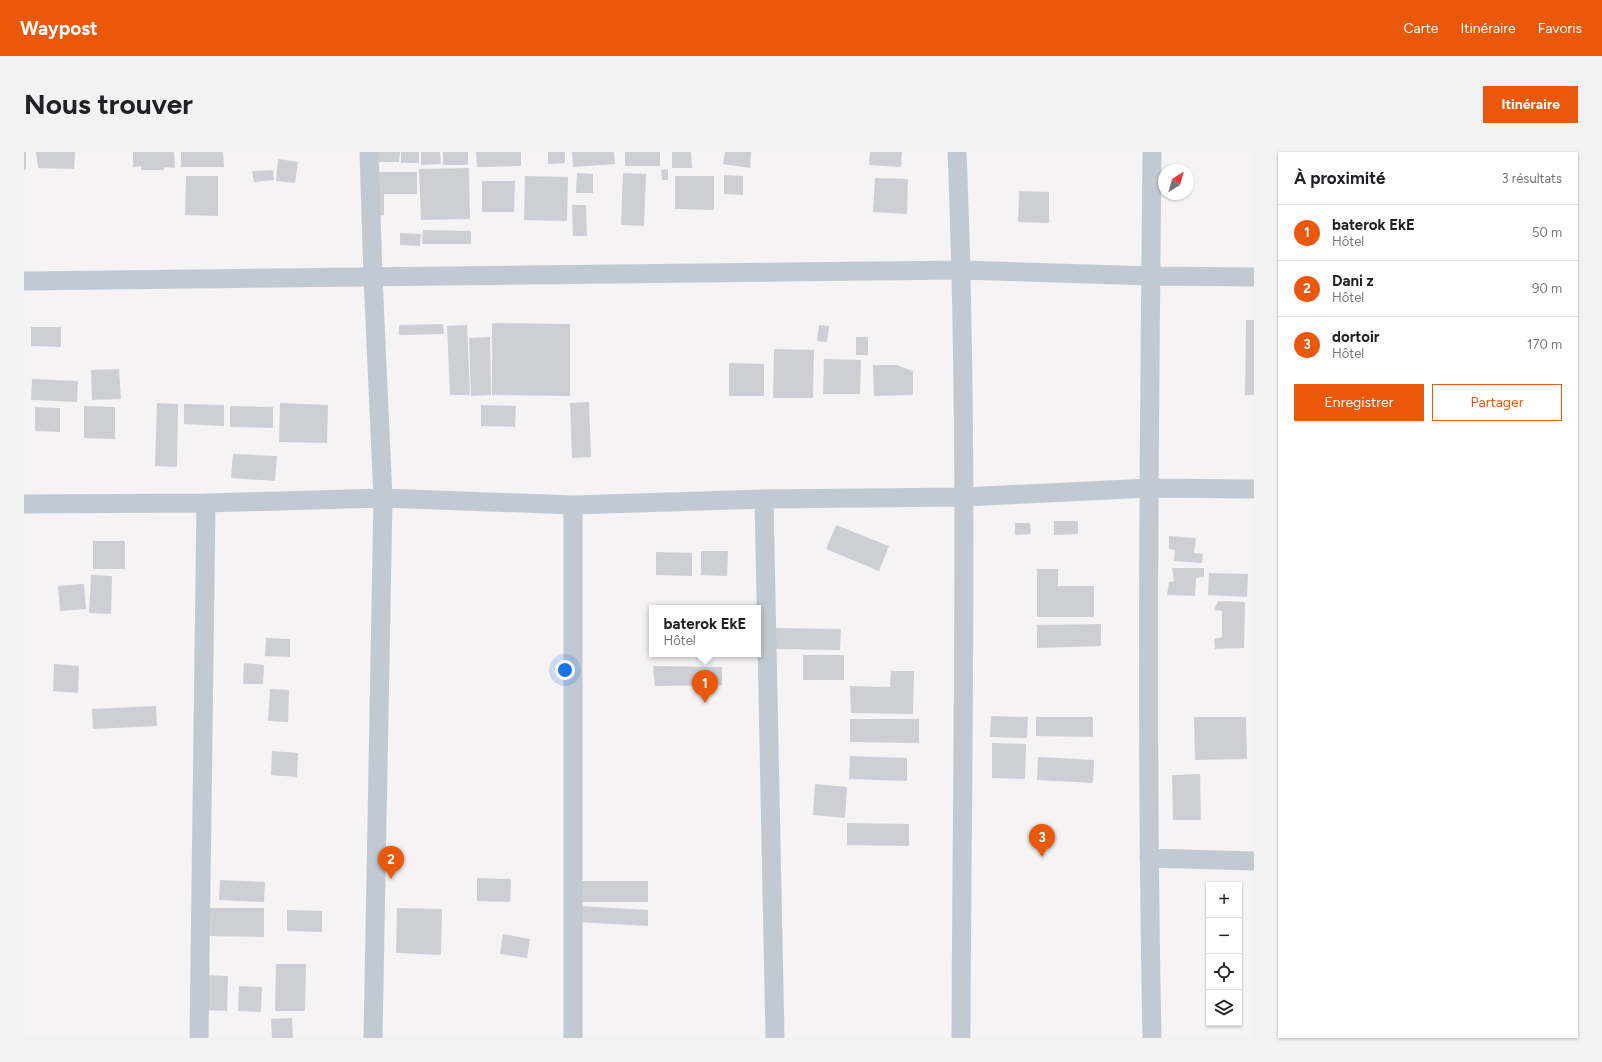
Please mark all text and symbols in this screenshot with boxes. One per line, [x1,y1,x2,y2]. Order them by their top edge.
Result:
text: Waypost [20,17,98,40]
text: Carte [1404,20,1438,37]
text: Itinéraire [1460,20,1516,37]
text: Favoris [1538,20,1582,37]
button: Itinéraire [1483,86,1578,123]
text: Nous trouver [24,87,193,121]
north arrow [1158,164,1194,200]
text: À proximité [1294,168,1385,188]
text: 3 résultats [1502,171,1562,186]
text: baterok EkE [1332,216,1415,234]
text: 1 [1304,225,1310,240]
text: 50 m [1532,225,1562,240]
text: Hôtel [1332,234,1364,249]
text: Dani z [1332,272,1374,290]
text: 2 [1303,281,1311,296]
text: 90 m [1532,281,1562,296]
text: Hôtel [1332,290,1364,305]
text: dortoir [1332,328,1380,346]
text: 3 [1303,337,1311,352]
text: 170 m [1527,337,1562,352]
text: Hôtel [1332,346,1364,361]
button: Enregistrer [1294,384,1424,421]
button: Partager [1432,384,1562,421]
popup [649,605,761,657]
text: baterok EkE [664,615,746,633]
text: Hôtel [664,633,696,648]
your location [555,660,575,680]
pin: 1 [692,670,718,703]
pin: 3 [1029,824,1055,857]
pin: 2 [378,846,404,879]
map controls [1206,882,1242,1026]
button: + [1206,882,1242,918]
button: − [1206,918,1242,954]
button: locate [1206,954,1242,990]
button: layers [1206,990,1242,1026]

